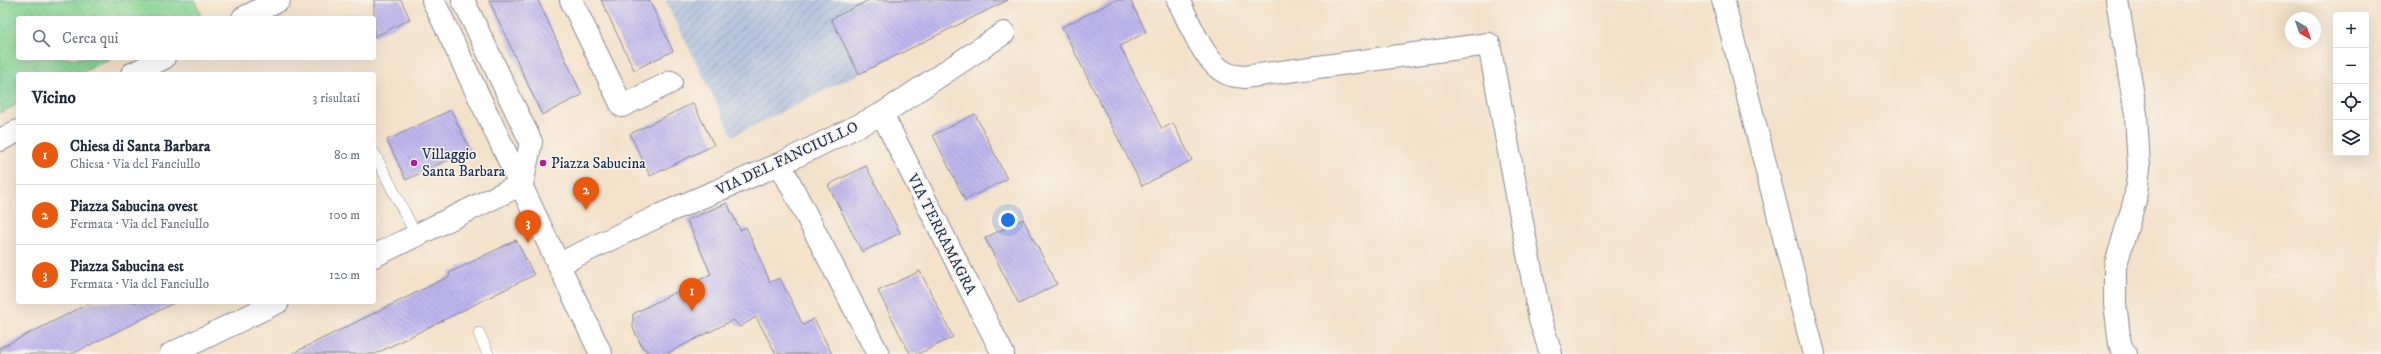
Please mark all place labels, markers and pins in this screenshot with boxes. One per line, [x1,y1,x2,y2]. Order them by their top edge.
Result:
place label: Villaggio Santa Barbara [421,145,506,181]
place label: Piazza Sabucina [551,154,646,173]
marker: Villaggio Santa Barbara [409,158,419,168]
marker: Piazza Sabucina [538,158,548,168]
pin: 2 [573,177,599,210]
pin: 3 [515,210,541,243]
pin: 1 [679,278,705,311]

